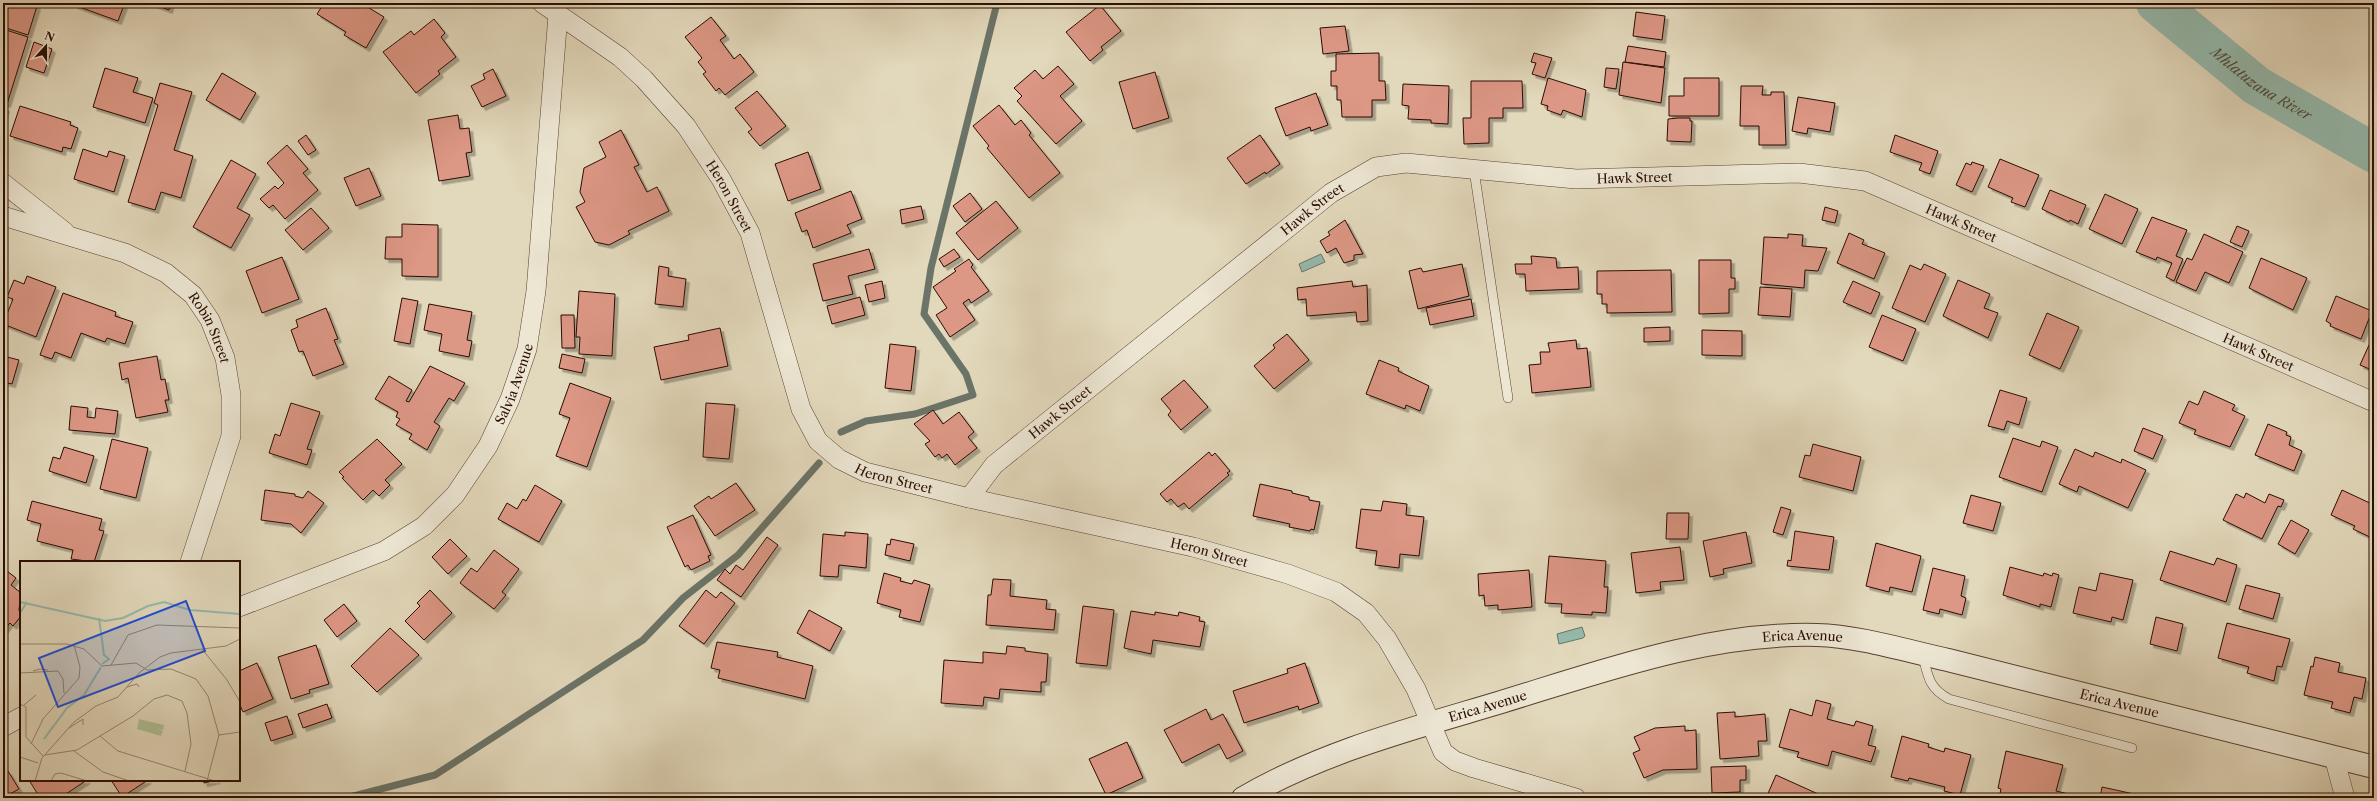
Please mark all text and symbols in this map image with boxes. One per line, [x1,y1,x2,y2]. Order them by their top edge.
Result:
north arrow [26,26,66,66]
text: N [43,28,57,45]
water label: Mhlatuzana River [2206,42,2316,125]
street label: Heron Street [703,157,756,235]
street label: Hawk Street [1596,168,1673,186]
street label: Hawk Street [1277,179,1347,238]
street label: Hawk Street [1923,200,2000,245]
street label: Robin Street [185,289,234,364]
street label: Hawk Street [2220,329,2297,374]
street label: Salvia Avenue [491,342,536,427]
street label: Hawk Street [1025,382,1095,442]
street label: Heron Street [852,460,935,497]
street label: Heron Street [1169,534,1250,570]
inset map [20,561,240,781]
street label: Erica Avenue [1761,627,1844,645]
street label: Erica Avenue [2078,685,2161,721]
street label: Erica Avenue [1446,687,1529,725]

